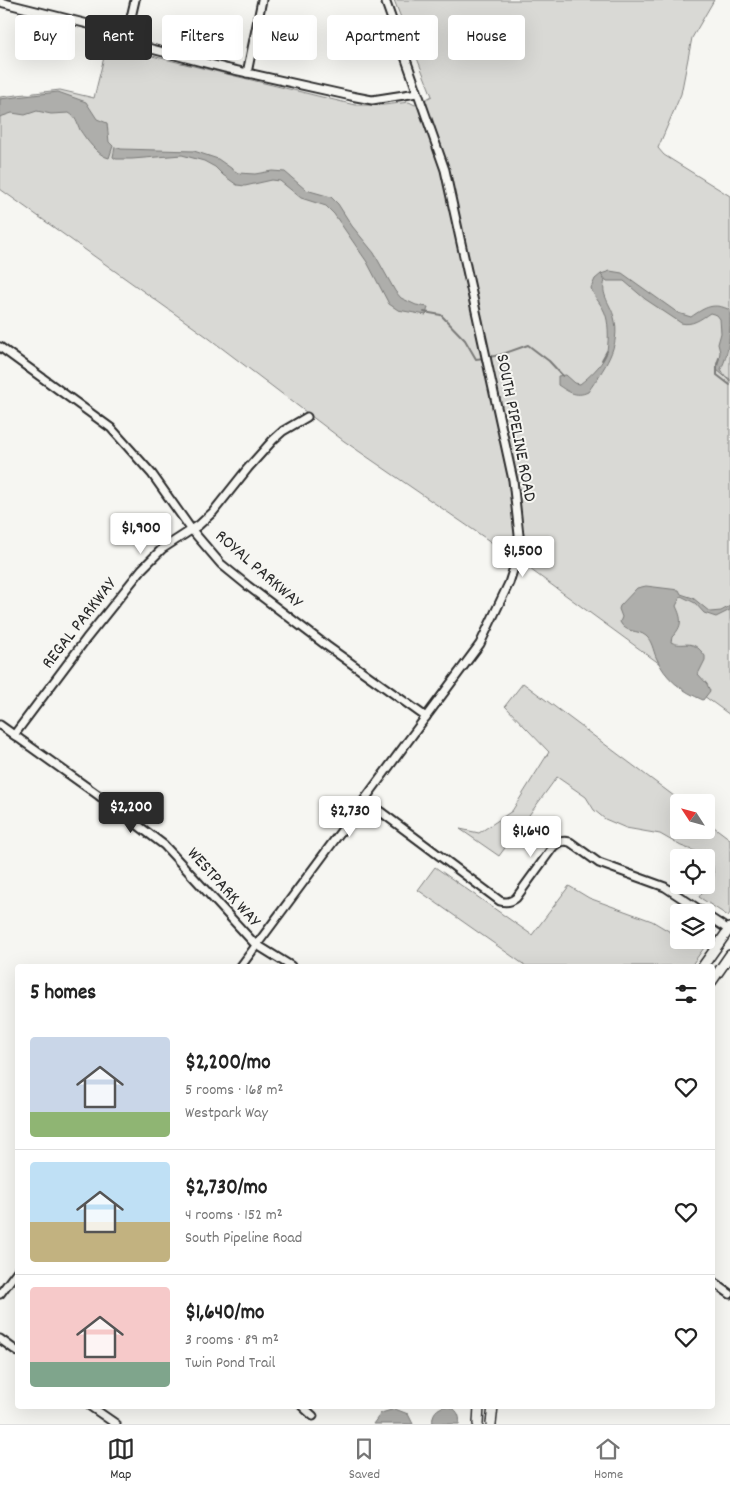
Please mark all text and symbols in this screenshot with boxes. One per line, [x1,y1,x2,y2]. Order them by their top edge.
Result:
chip: Buy [15,15,75,60]
chip: Rent [85,15,152,60]
chip: Filters [162,15,243,60]
chip: New [253,15,317,60]
chip: Apartment [327,15,438,60]
chip: House [448,15,525,60]
street label: SOUTH PIPELINE ROAD [488,352,542,504]
pin: $1,900 [100,512,182,555]
text: $1,900 [121,517,161,540]
street label: ROYAL PARKWAY [209,525,308,616]
pin: $1,500 [482,536,564,578]
text: $1,500 [503,540,543,563]
street label: REGAL PARKWAY [37,572,124,675]
pin: $2,200 [90,792,172,834]
north arrow [670,794,715,839]
map controls [670,794,715,949]
text: $2,200 [110,796,152,819]
pin: $2,730 [309,796,391,838]
text: $2,730 [330,800,370,823]
pin: $1,640 [490,816,572,858]
text: $1,640 [512,820,550,843]
street label: WESTPARK WAY [180,843,267,934]
button: locate [670,849,715,894]
button: layers [670,904,715,949]
text: 5 homes [30,979,96,1009]
icon: filters [672,980,700,1008]
text: $2,200/mo [185,1049,271,1079]
icon: home [70,1057,130,1117]
icon: heart [672,1073,700,1101]
text: 5 rooms · 168 m² [185,1079,283,1102]
text: Westpark Way [185,1102,268,1125]
text: $2,730/mo [185,1174,267,1204]
icon: home [70,1182,130,1242]
icon: heart [672,1198,700,1226]
text: 4 rooms · 152 m² [185,1204,283,1227]
text: South Pipeline Road [185,1227,302,1250]
text: $1,640/mo [185,1299,264,1329]
icon: home [70,1307,130,1367]
icon: heart [672,1323,700,1351]
text: 3 rooms · 89 m² [185,1329,279,1352]
text: Twin Pond Trail [185,1352,275,1375]
tab: Map [107,1435,135,1485]
tab: Saved [349,1435,380,1485]
tab: Home [594,1435,623,1485]

